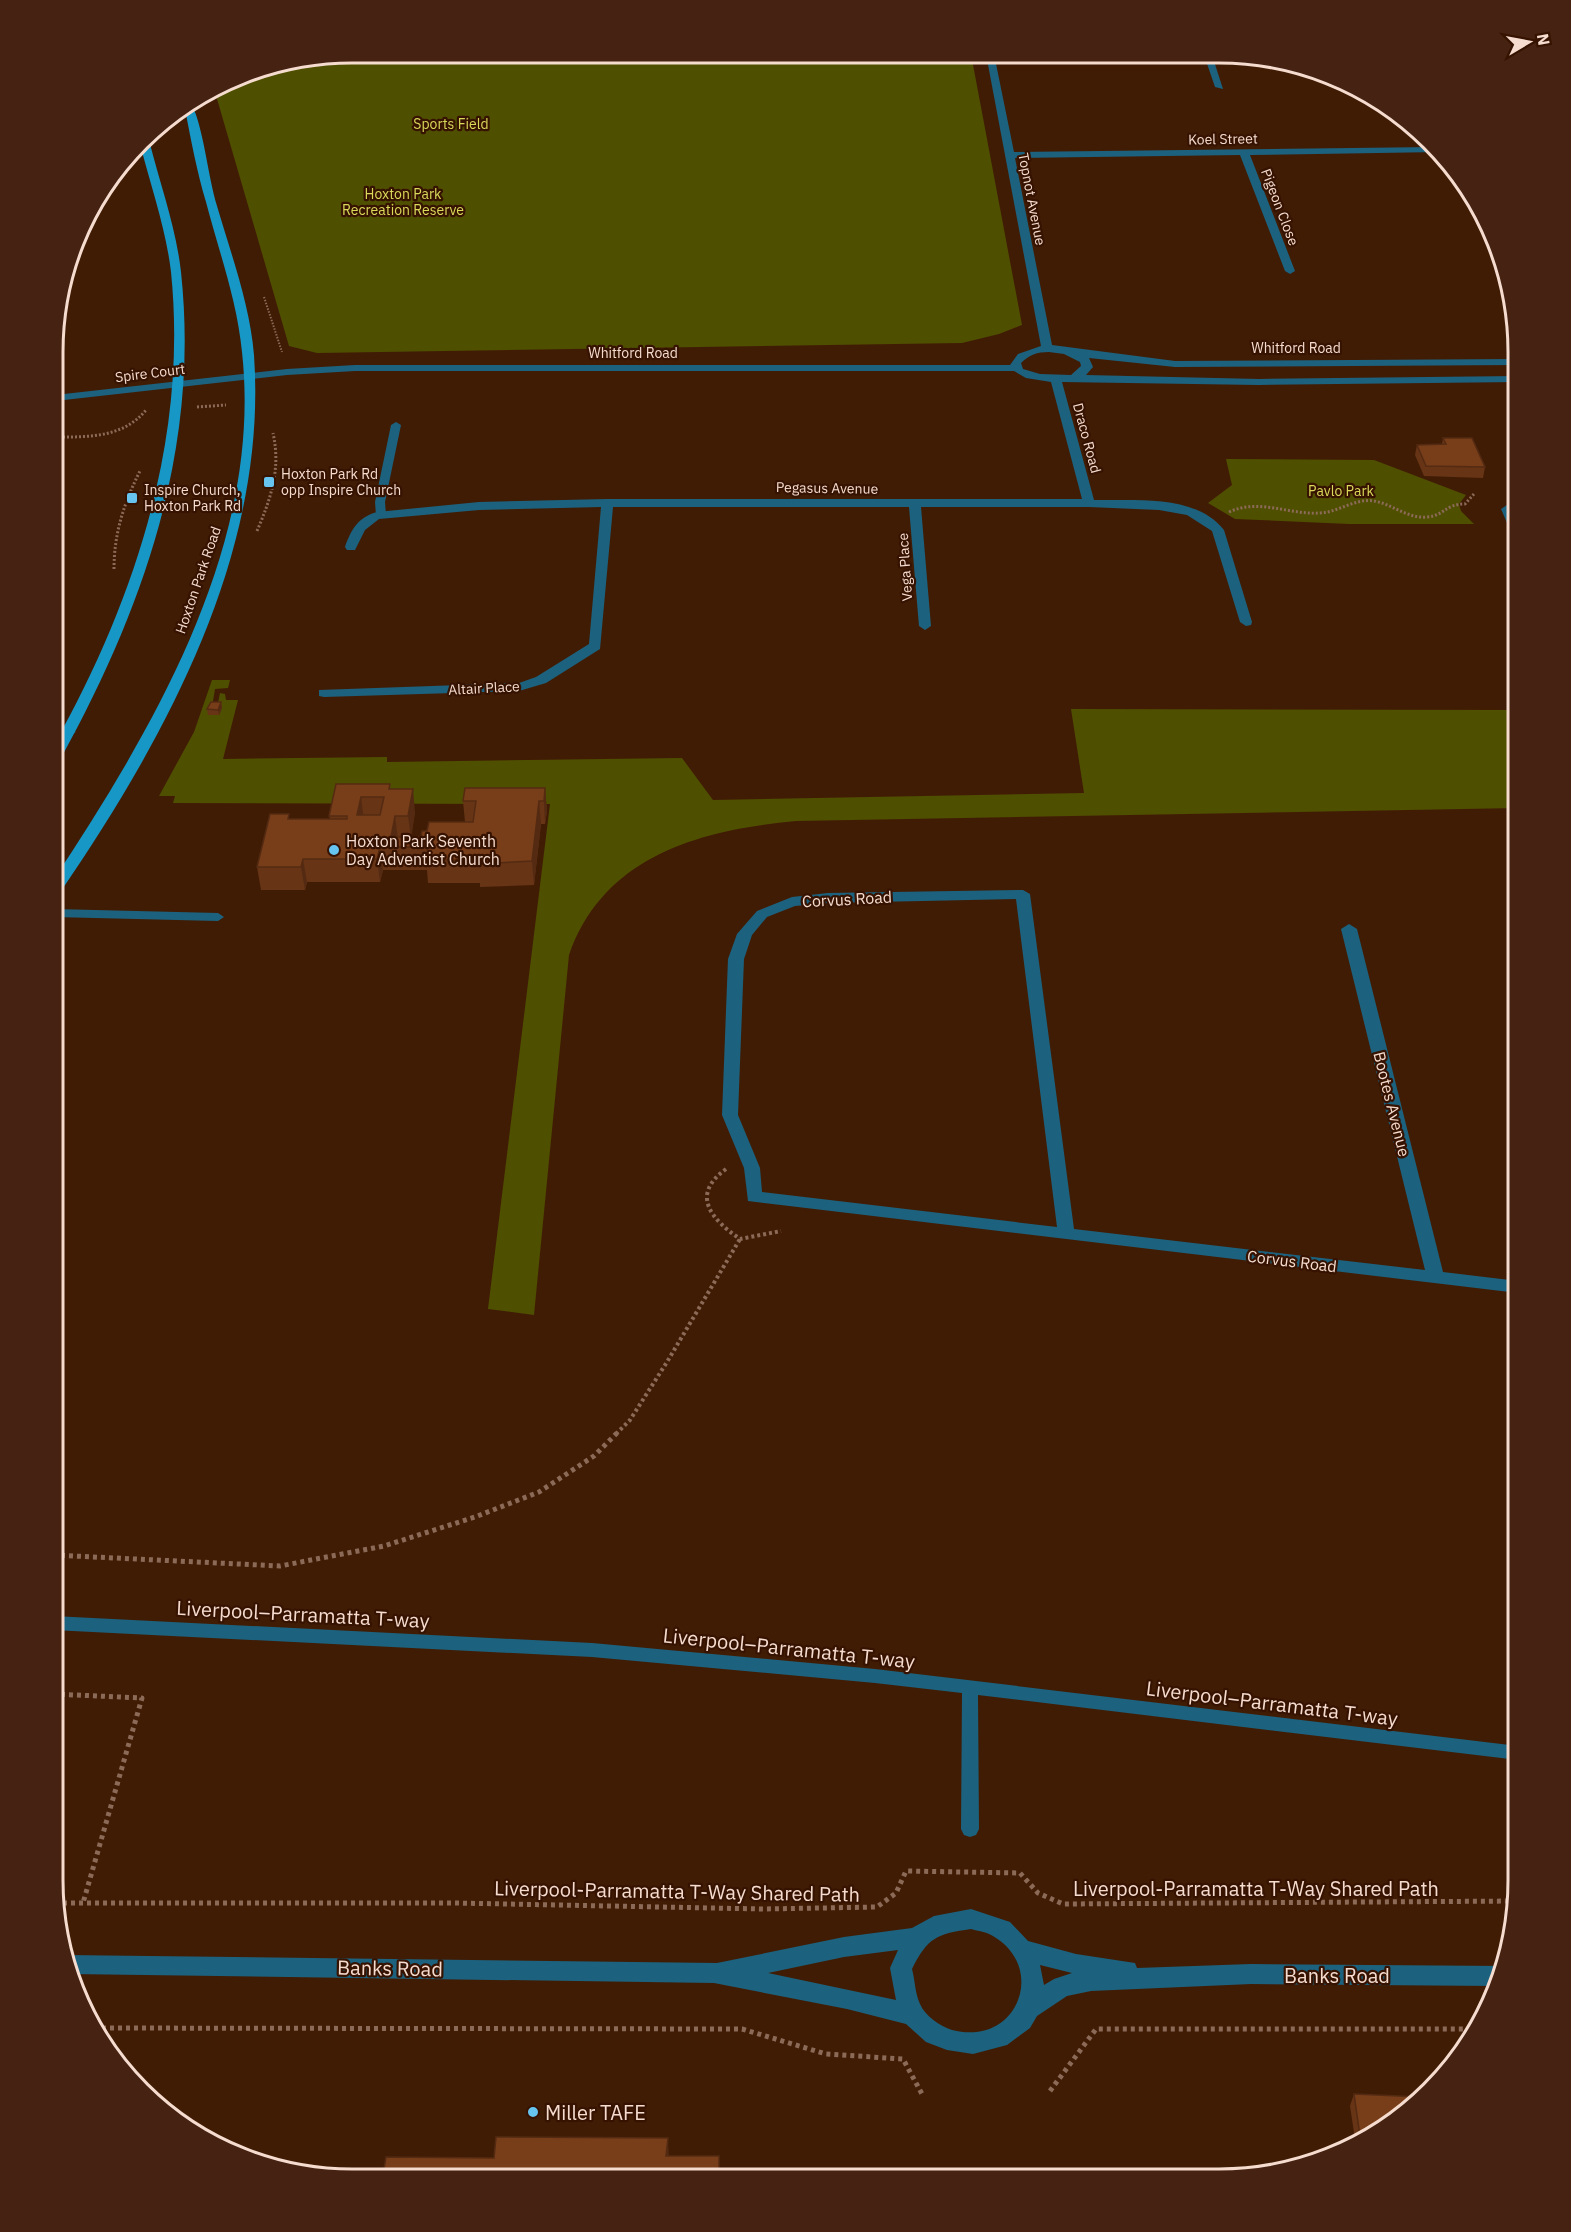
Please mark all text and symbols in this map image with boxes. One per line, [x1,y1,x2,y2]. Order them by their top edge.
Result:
north arrow [1499,12,1559,72]
text: N [1533,32,1555,47]
park label: Sports Field [413,115,489,133]
street label: Koel Street [1188,129,1258,149]
street label: Topnot Avenue [1014,151,1050,247]
street label: Pigeon Close [1257,166,1303,248]
park label: Hoxton Park Recreation Reserve [342,185,464,219]
street label: Whitford Road [1251,339,1341,357]
street label: Whitford Road [588,344,678,362]
street label: Spire Court [114,360,186,386]
street label: Draco Road [1069,401,1105,475]
place label: Hoxton Park Rd opp Inspire Church [281,465,401,499]
marker: Hoxton Park Rd opp Inspire Church [262,475,276,489]
street label: Pegasus Avenue [776,478,879,498]
place label: Inspire Church, Hoxton Park Rd [144,481,241,515]
park label: Pavlo Park [1308,482,1375,500]
marker: Inspire Church, Hoxton Park Rd [125,491,139,505]
street label: Hoxton Park Road [171,524,225,636]
street label: Vega Place [894,532,916,602]
street label: Altair Place [448,677,520,699]
place label: Hoxton Park Seventh Day Adventist Church [346,831,500,869]
marker: Hoxton Park Seventh Day Adventist Church [327,843,341,857]
street label: Corvus Road [801,887,893,911]
street label: Bootes Avenue [1369,1049,1415,1159]
street label: Corvus Road [1246,1246,1338,1276]
street label: Liverpool–Parramatta T-way [176,1594,430,1634]
street label: Liverpool–Parramatta T-way [662,1621,916,1675]
street label: Liverpool–Parramatta T-way [1145,1674,1399,1732]
street label: Liverpool-Parramatta T-Way Shared Path [494,1874,860,1908]
street label: Liverpool-Parramatta T-Way Shared Path [1073,1875,1439,1902]
street label: Banks Road [337,1954,443,1982]
street label: Banks Road [1284,1962,1390,1989]
place label: Miller TAFE [545,2099,646,2126]
marker: Miller TAFE [526,2105,540,2119]

